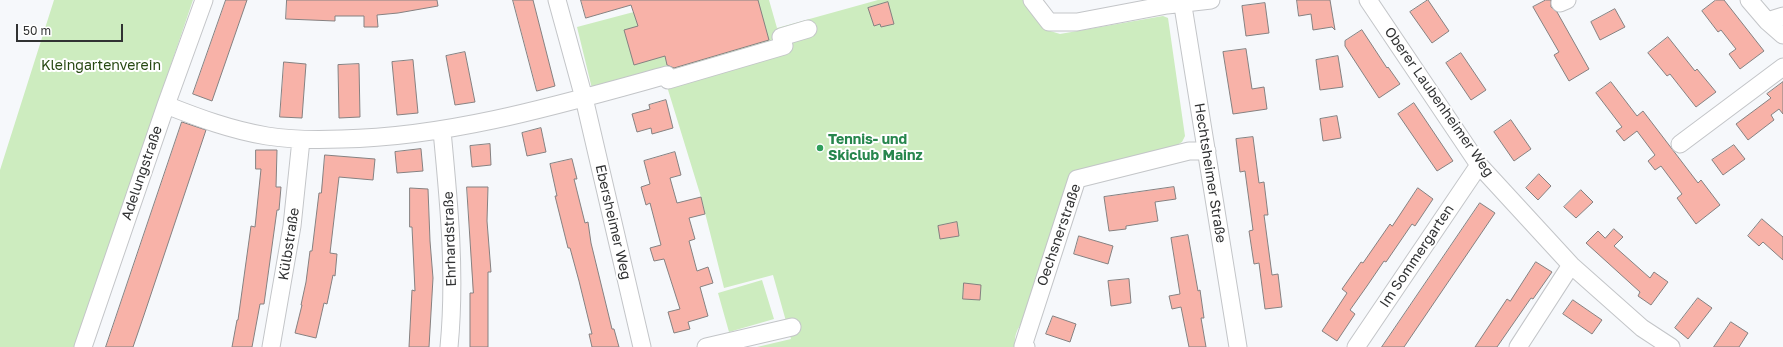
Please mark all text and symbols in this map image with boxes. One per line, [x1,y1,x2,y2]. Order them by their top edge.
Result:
scale bar [18,16,125,42]
text: 50 m [23,23,51,38]
street label: Oberer Laubenheimer Weg [1381,24,1497,180]
park label: Kleingartenverein [41,58,161,74]
street label: Hechtsheimer Straße [1191,102,1229,244]
street label: Adelungstraße [118,124,166,222]
place label: Tennis- und Skiclub Mainz [828,132,923,164]
marker: Tennis- und Skiclub Mainz [815,143,825,153]
street label: Ebersheimer Weg [592,163,634,281]
street label: Oechsnerstraße [1034,182,1084,288]
street label: Ehrhardstraße [440,191,460,287]
street label: Im Sommergarten [1376,201,1458,311]
street label: Külbstraße [275,206,303,282]

